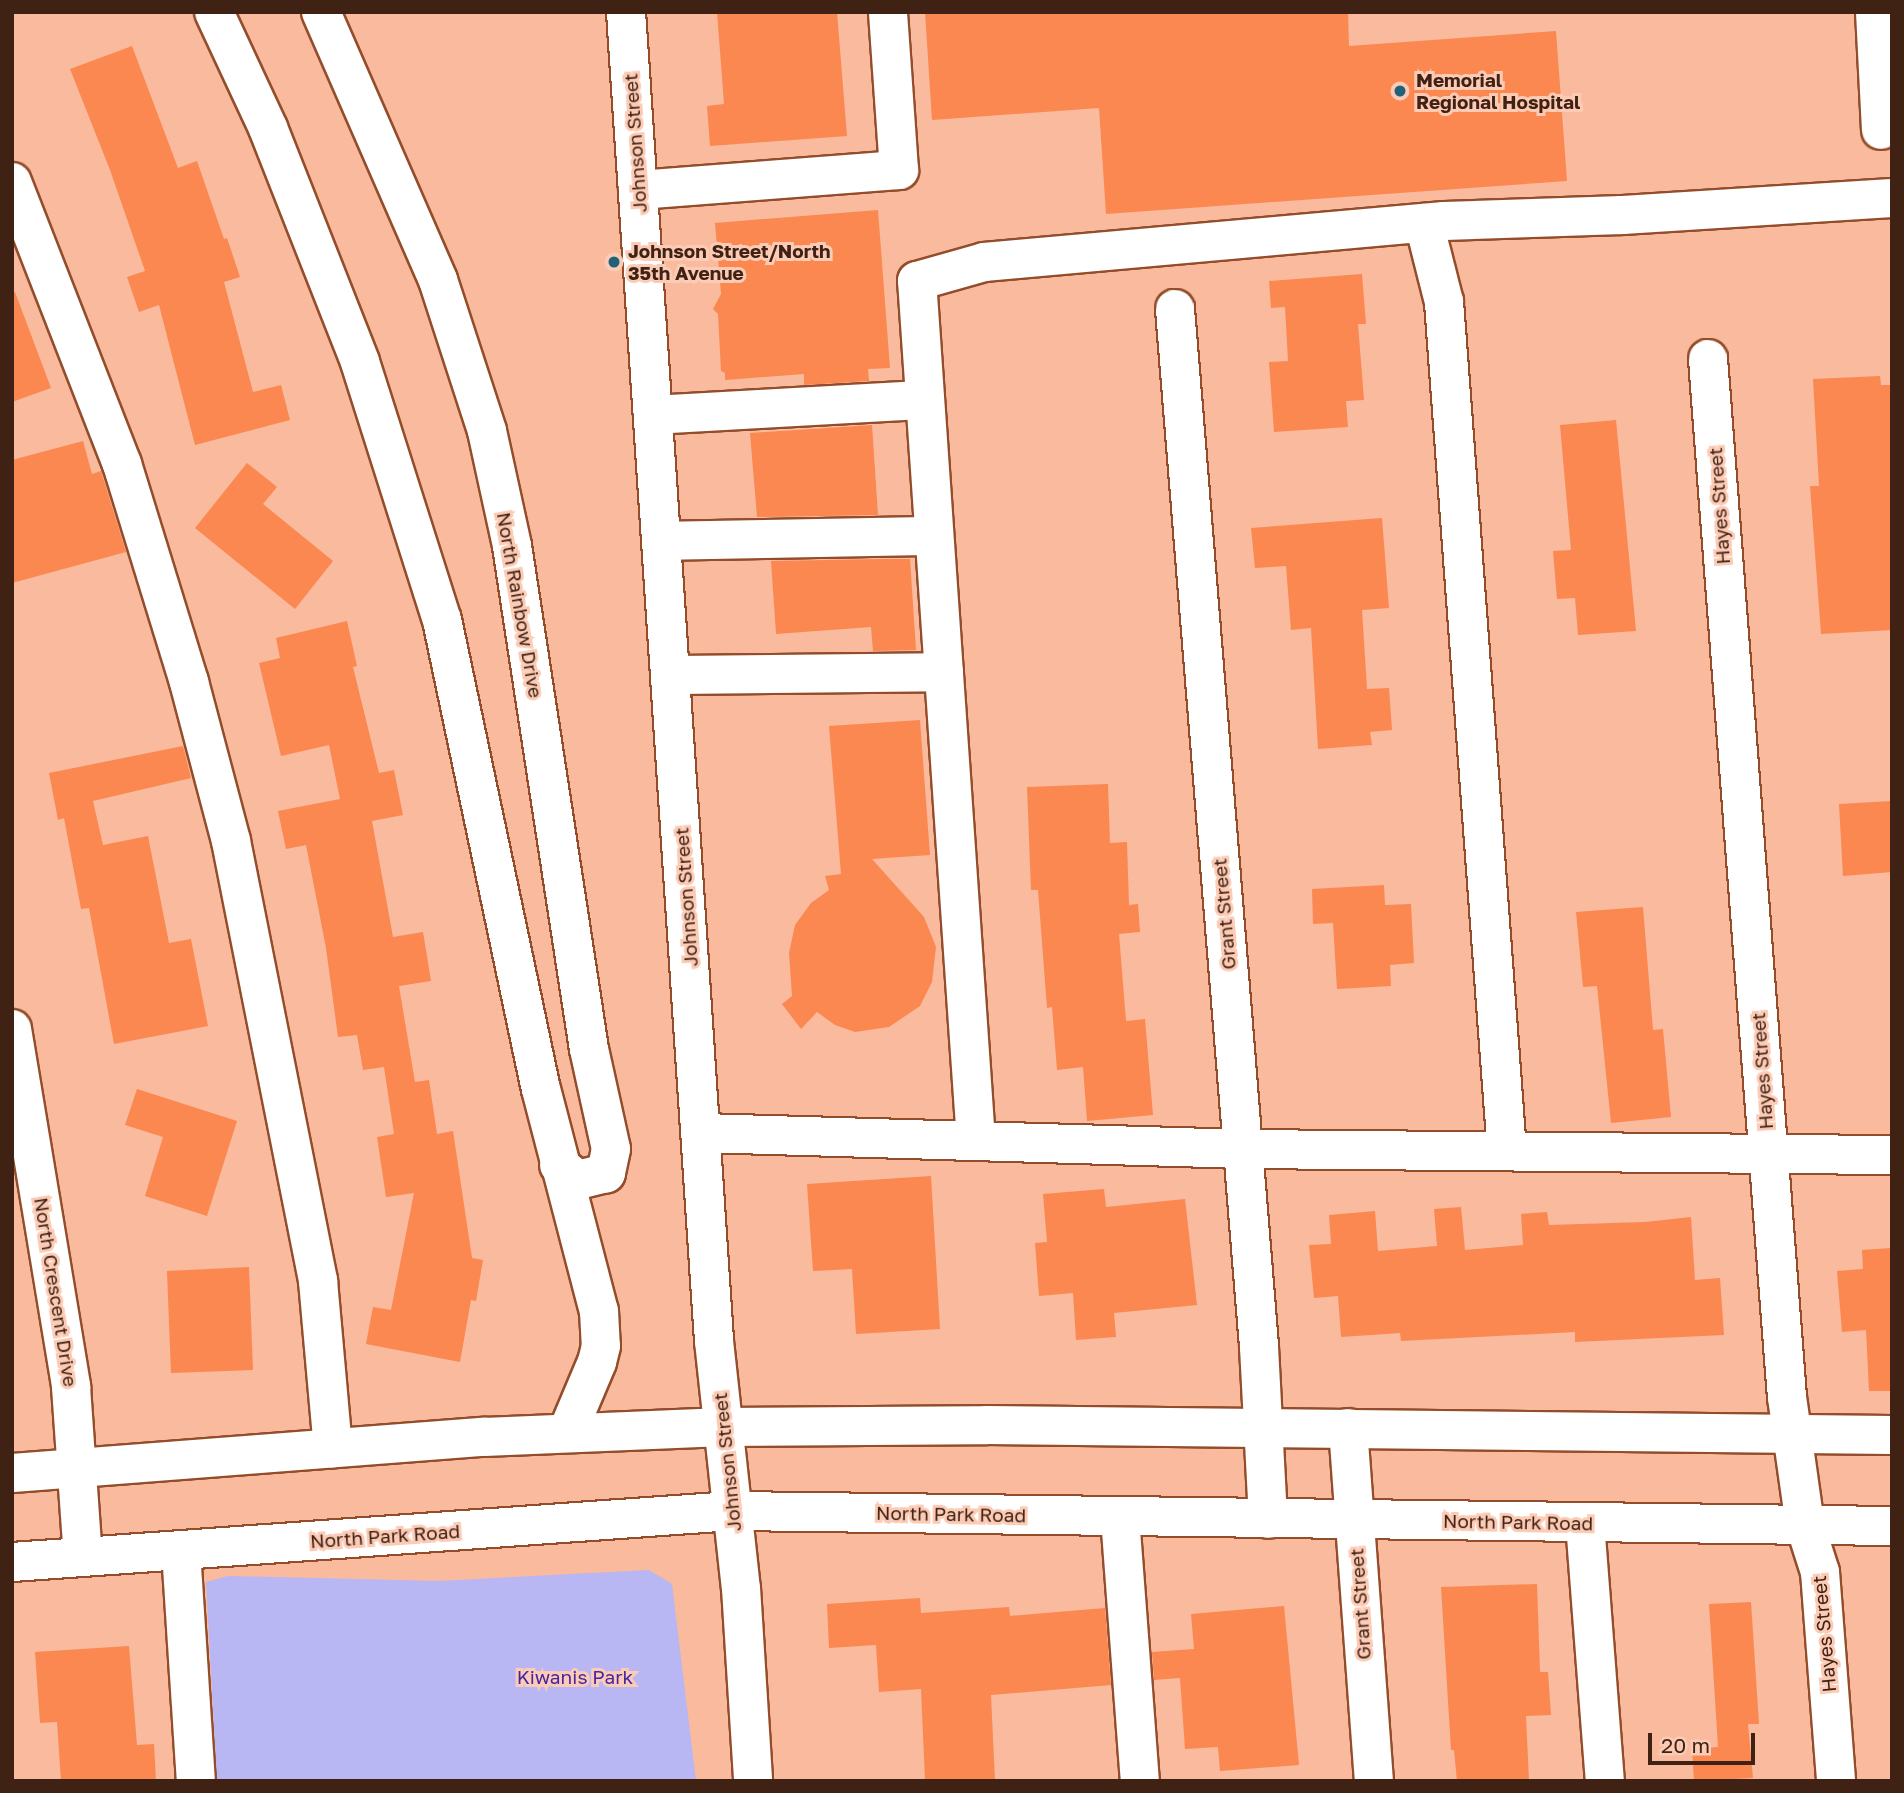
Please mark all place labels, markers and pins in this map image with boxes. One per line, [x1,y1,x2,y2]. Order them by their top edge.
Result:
place label: Memorial Regional Hospital [1416,69,1580,113]
marker: Memorial Regional Hospital [1390,81,1410,101]
place label: Johnson Street/North 35th Avenue [628,240,831,284]
marker: Johnson Street/North 35th Avenue [606,254,622,270]

